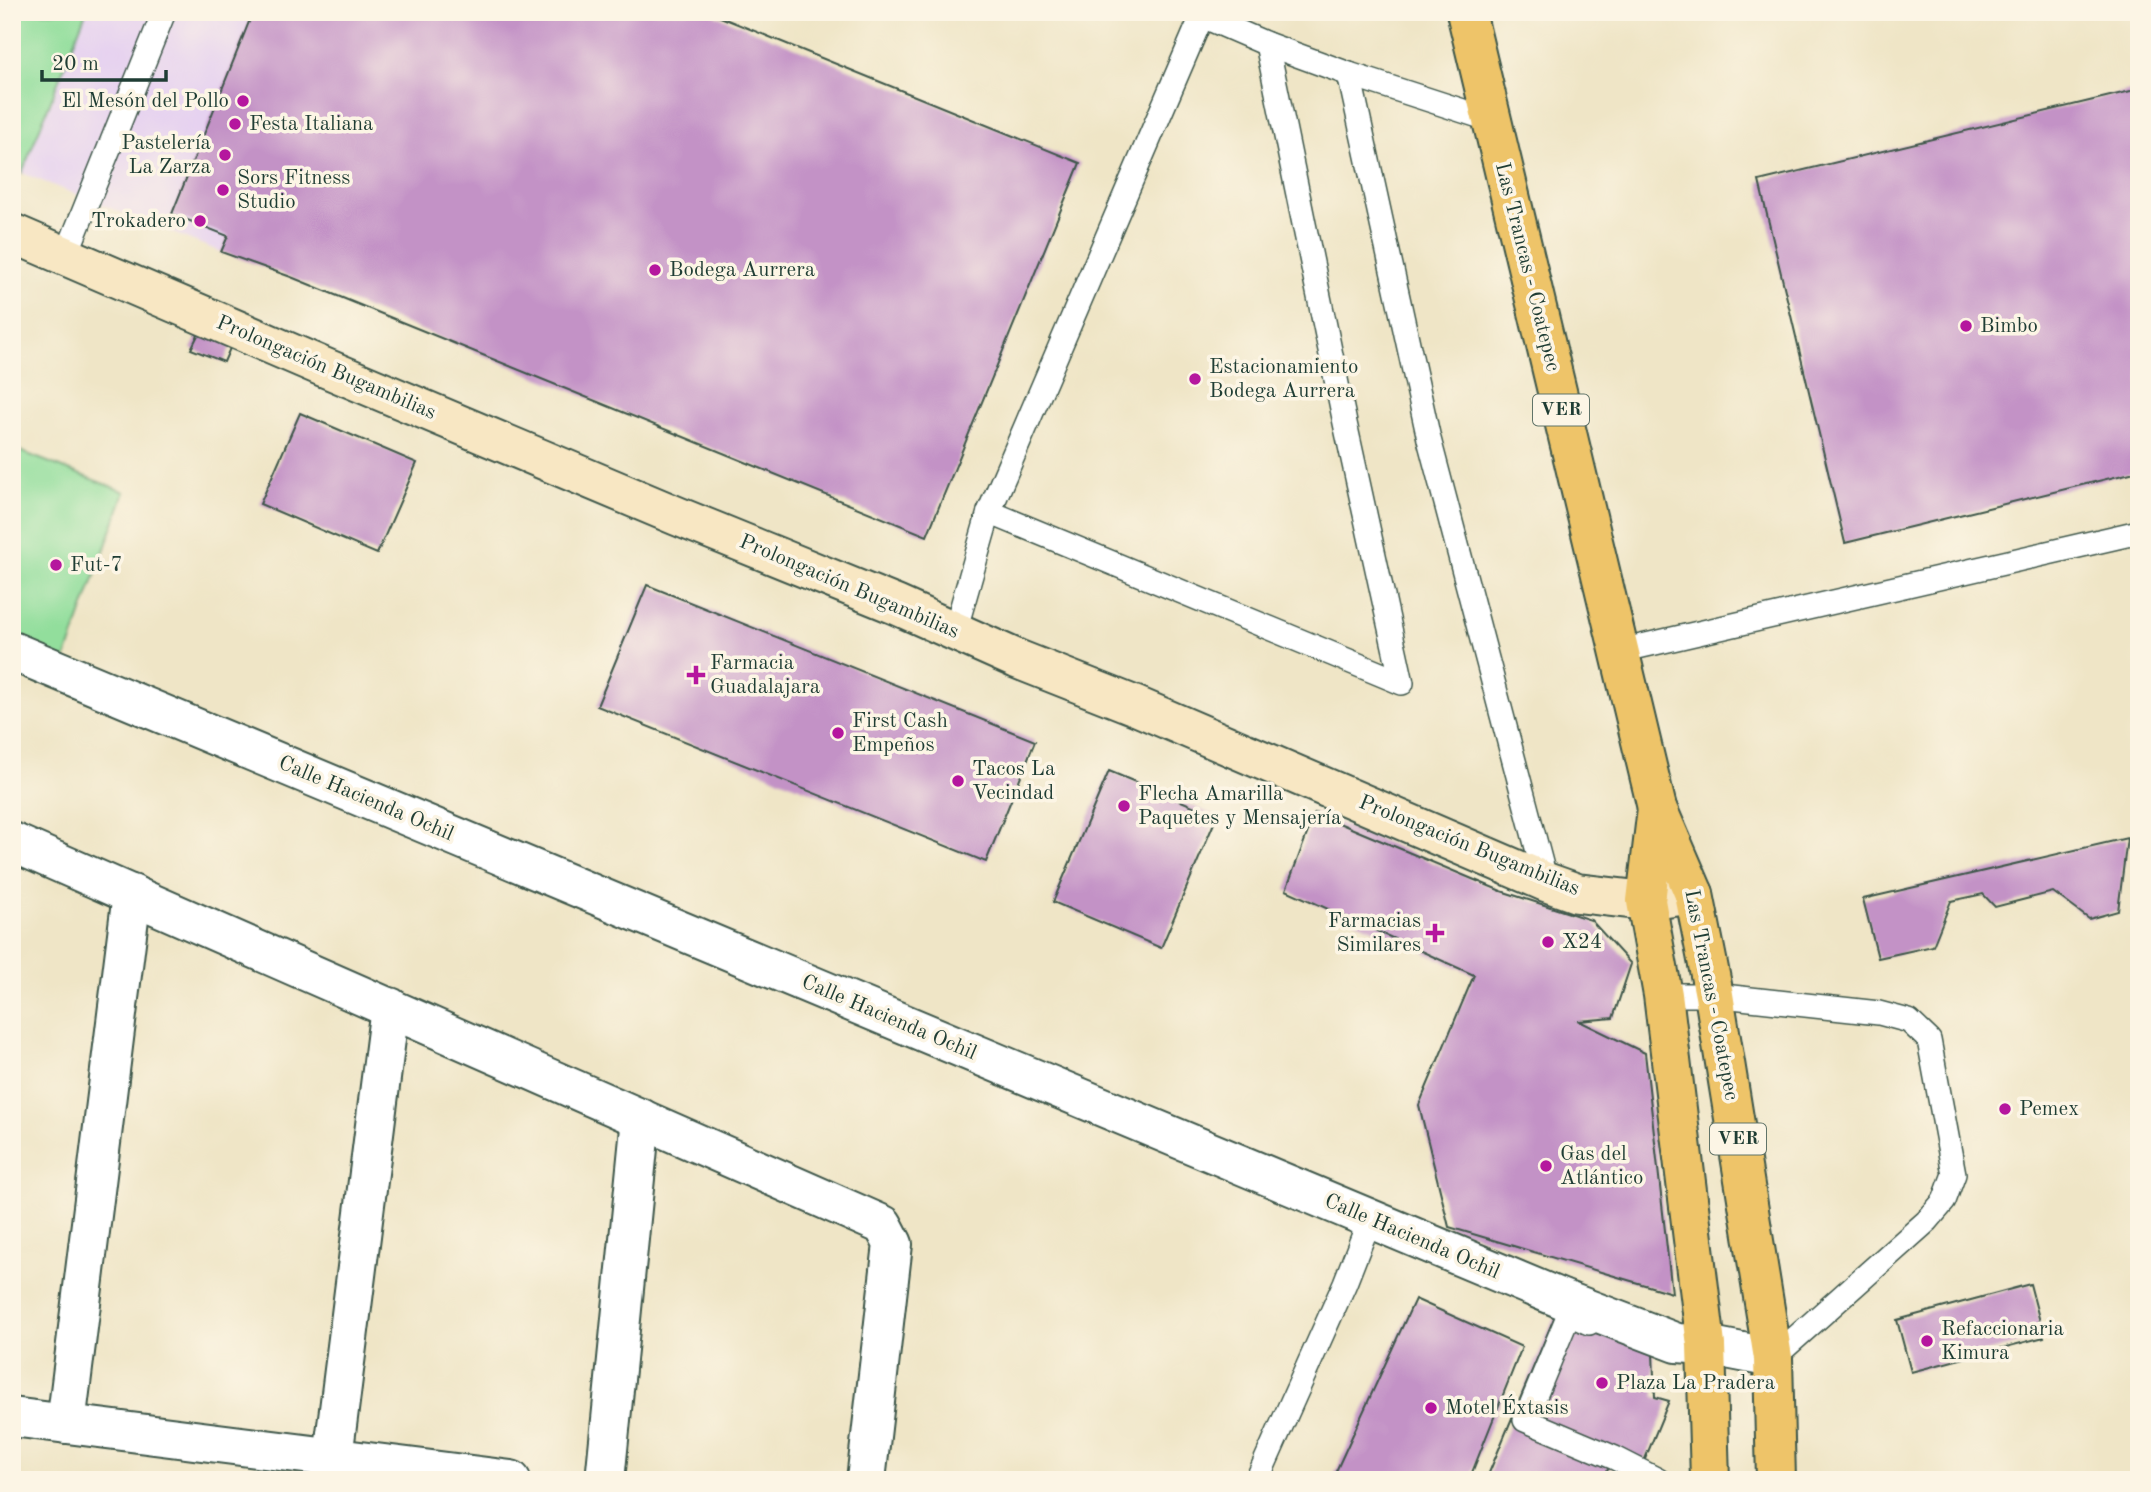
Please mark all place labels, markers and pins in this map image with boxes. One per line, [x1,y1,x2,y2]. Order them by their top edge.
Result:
place label: El Mesón del Pollo [61,91,229,112]
marker: El Mesón del Pollo [235,93,251,109]
place label: Festa Italiana [249,114,374,135]
marker: Festa Italiana [227,116,243,132]
place label: Pastelería La Zarza [121,133,211,178]
marker: Pastelería La Zarza [217,147,233,163]
place label: Sors Fitness Studio [237,168,350,213]
marker: Sors Fitness Studio [215,182,231,198]
place label: Trokadero [91,211,186,232]
marker: Trokadero [192,213,208,229]
place label: Bodega Aurrera [669,260,815,281]
marker: Bodega Aurrera [647,262,663,278]
place label: Bimbo [1980,316,2038,337]
marker: Bimbo [1958,318,1974,334]
place label: Estacionamiento Bodega Aurrera [1209,357,1358,402]
marker: Estacionamiento Bodega Aurrera [1187,371,1203,387]
place label: Fut-7 [70,555,123,576]
marker: Fut-7 [48,557,64,573]
place label: Farmacia Guadalajara [710,653,820,698]
marker: Farmacia Guadalajara [688,667,704,683]
place label: First Cash Empeños [852,711,948,756]
marker: First Cash Empeños [830,725,846,741]
place label: Tacos La Vecindad [972,759,1055,804]
marker: Tacos La Vecindad [950,773,966,789]
place label: Flecha Amarilla Paquetes y Mensajería [1138,784,1341,829]
marker: Flecha Amarilla Paquetes y Mensajería [1116,798,1132,814]
place label: Farmacias Similares [1328,911,1421,956]
marker: Farmacias Similares [1427,925,1443,941]
place label: X24 [1562,932,1602,953]
marker: X24 [1540,934,1556,950]
place label: Pemex [2019,1099,2079,1120]
marker: Pemex [1997,1101,2013,1117]
place label: Gas del Atlántico [1560,1144,1643,1189]
marker: Gas del Atlántico [1538,1158,1554,1174]
place label: Refaccionaria Kimura [1941,1319,2064,1364]
marker: Refaccionaria Kimura [1919,1333,1935,1349]
place label: Plaza La Pradera [1616,1373,1775,1394]
marker: Plaza La Pradera [1594,1375,1610,1391]
place label: Motel Éxtasis [1445,1394,1569,1419]
marker: Motel Éxtasis [1423,1400,1439,1416]

